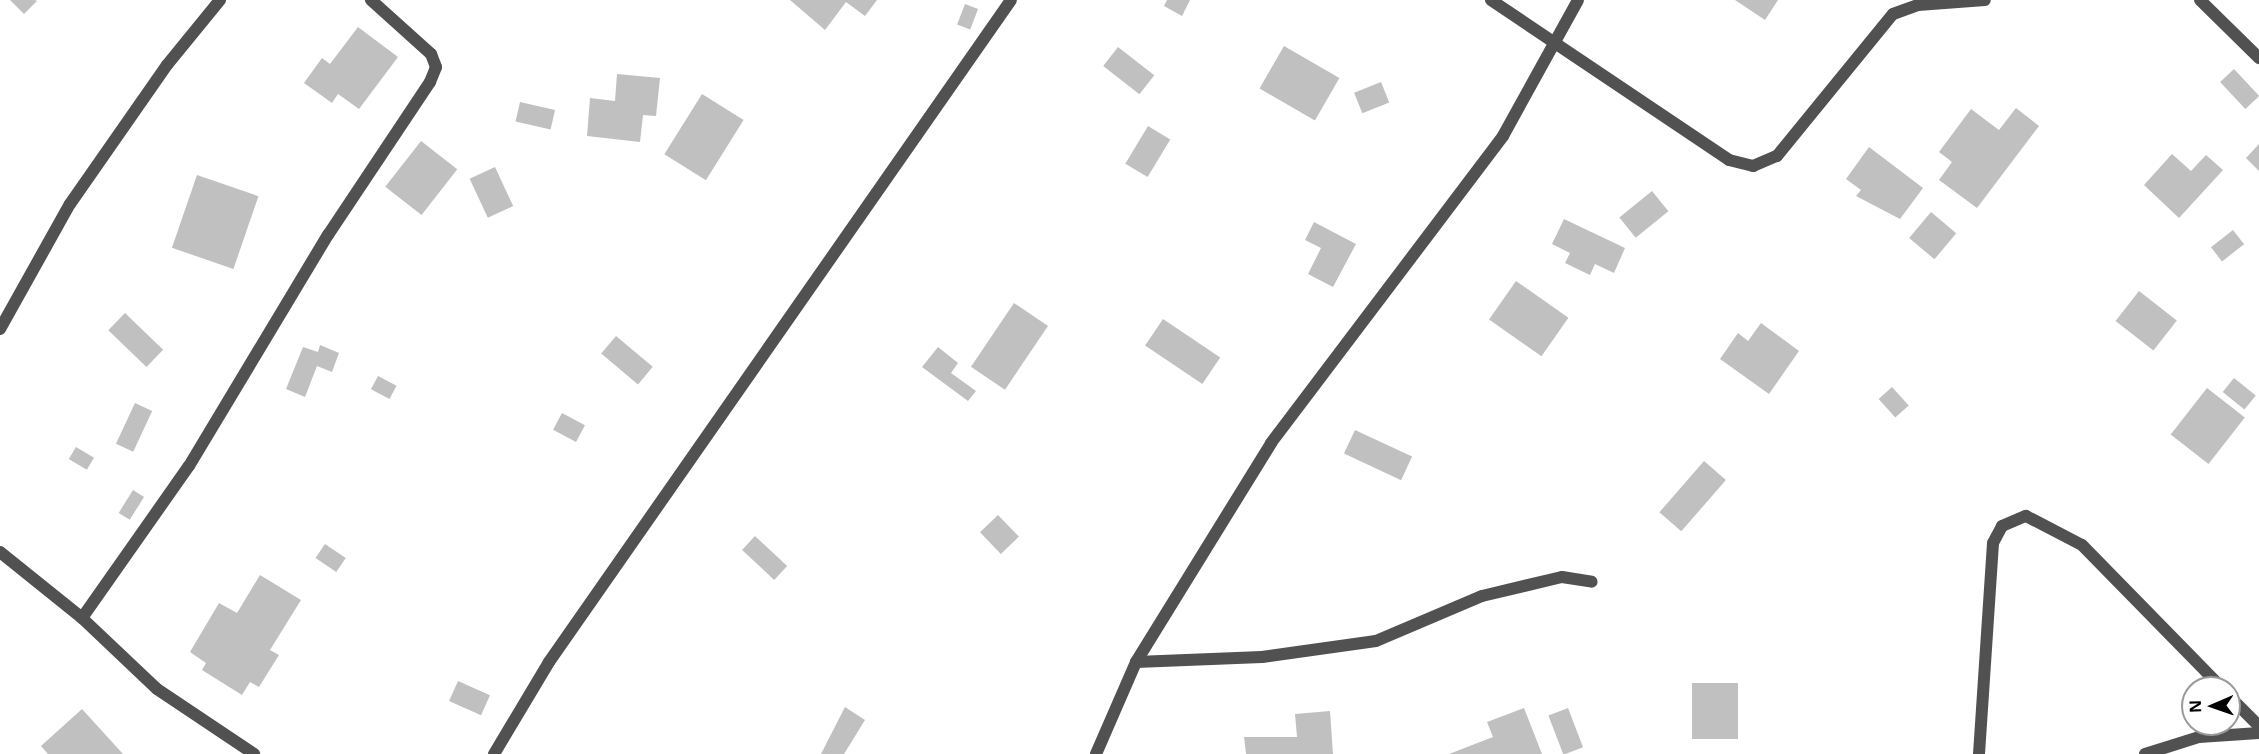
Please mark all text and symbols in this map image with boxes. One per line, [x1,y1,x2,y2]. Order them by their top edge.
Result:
north arrow [2181,676,2241,736]
text: N [2184,700,2206,713]

